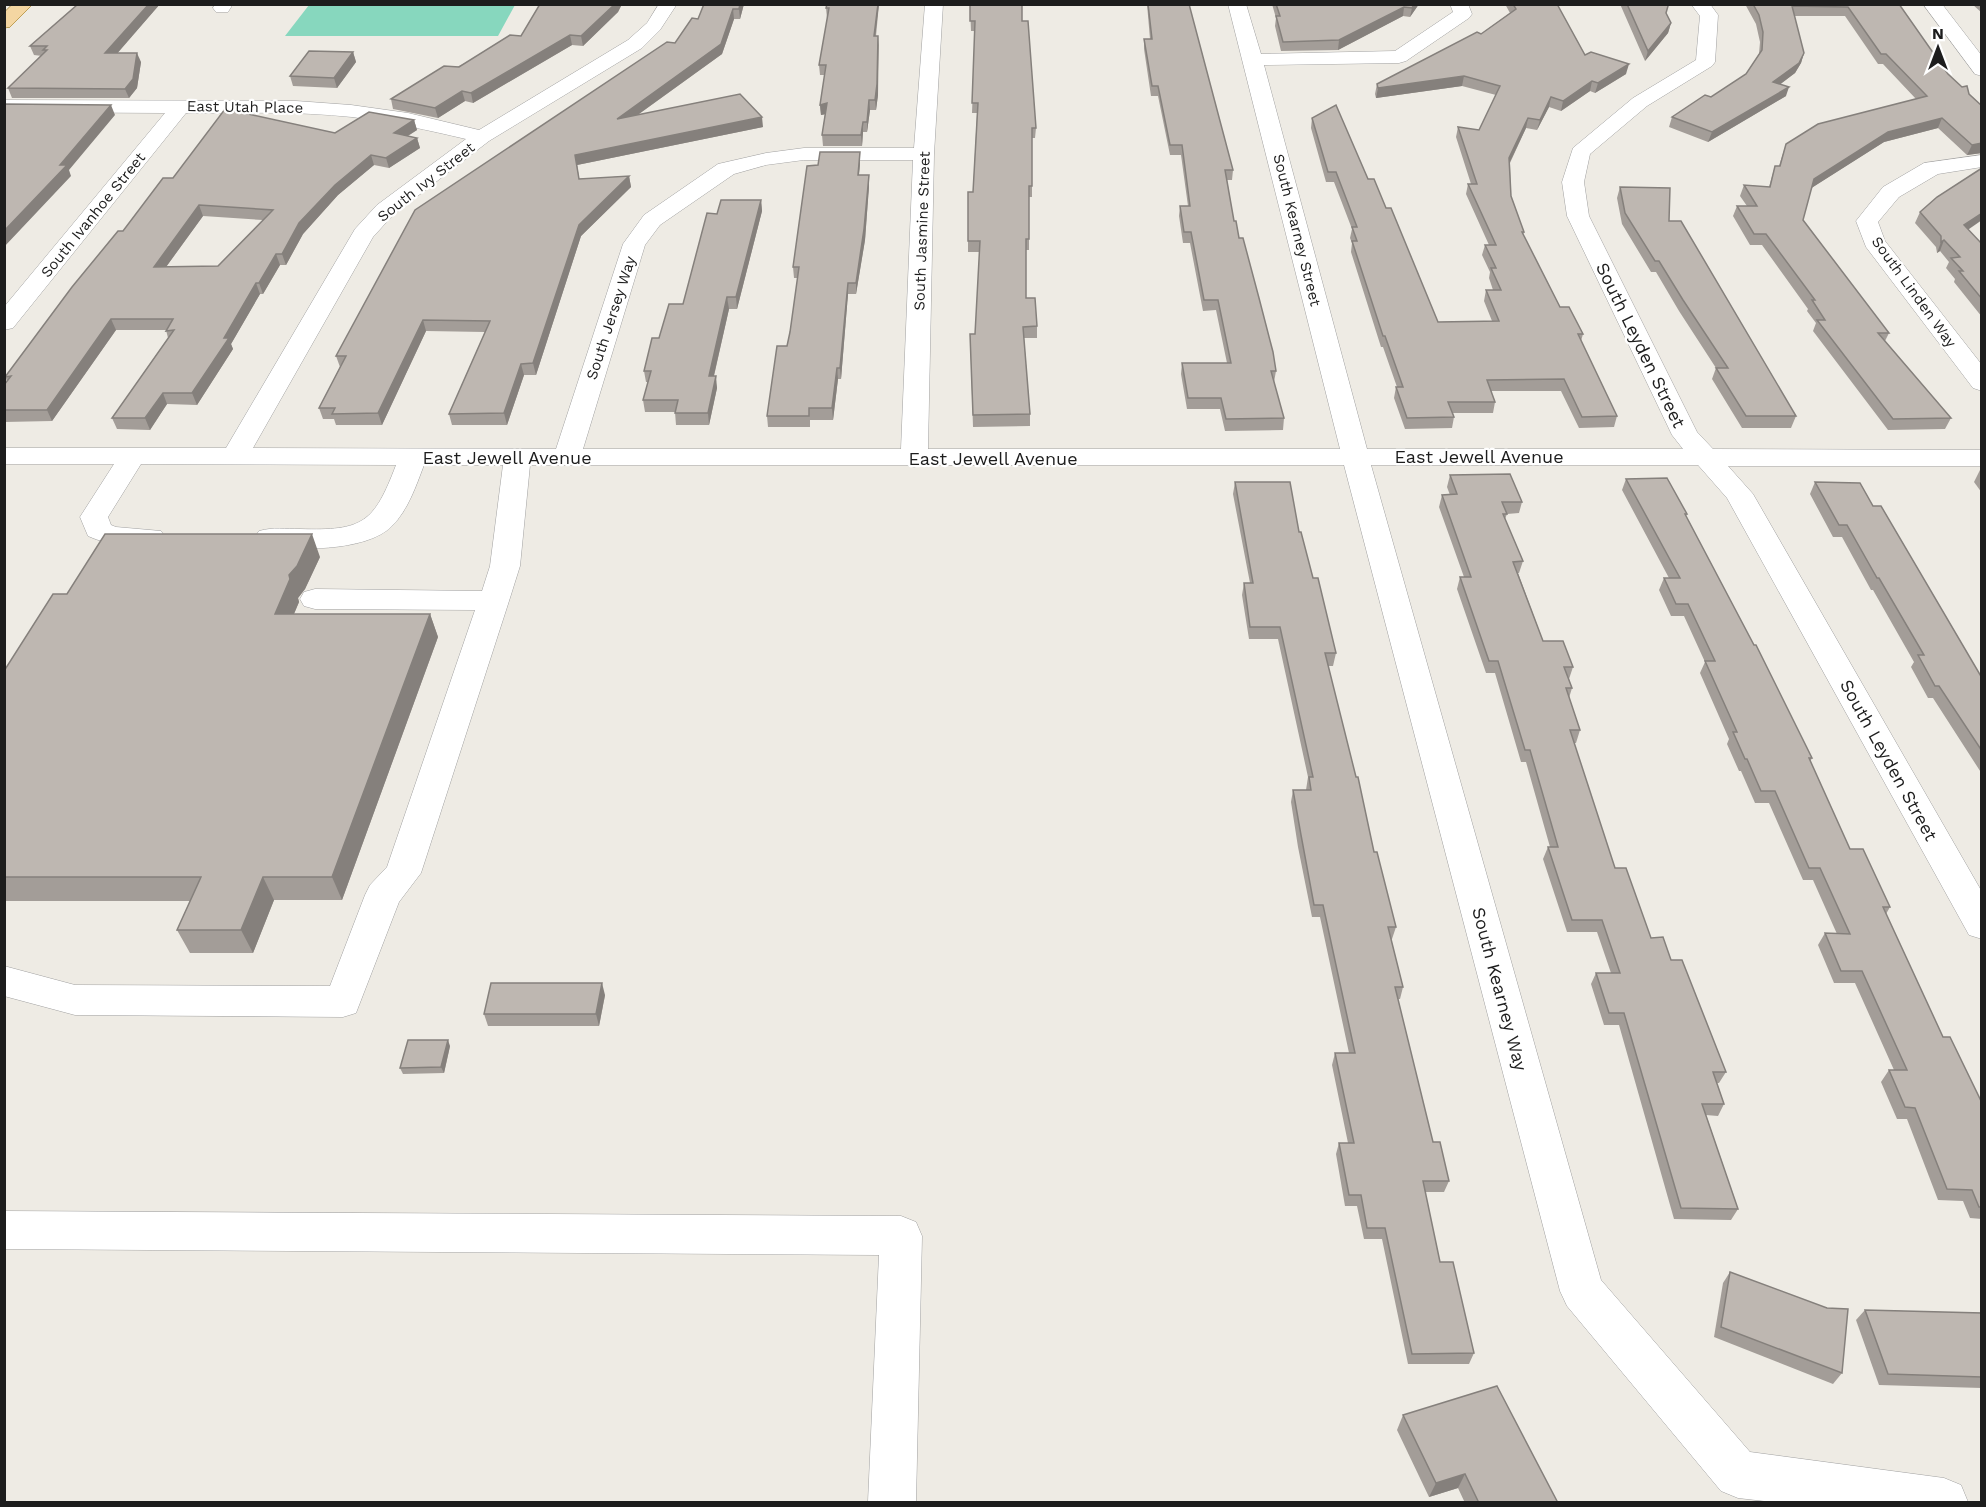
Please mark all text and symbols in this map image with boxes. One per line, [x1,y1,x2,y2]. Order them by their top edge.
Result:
north arrow [1908,18,1968,78]
text: N [1932,24,1944,43]
street label: East Utah Place [187,97,303,117]
street label: South Ivy Street [374,138,479,226]
street label: South Ivanhoe Street [37,148,149,281]
street label: South Jasmine Street [910,150,934,311]
street label: South Kearney Street [1269,152,1325,309]
street label: South Linden Way [1868,233,1960,351]
street label: South Jersey Way [583,254,640,382]
street label: South Leyden Street [1592,259,1690,431]
street label: East Jewell Avenue [1394,446,1564,467]
street label: East Jewell Avenue [422,447,592,468]
street label: East Jewell Avenue [908,448,1078,469]
street label: South Leyden Street [1836,676,1942,845]
street label: South Kearney Way [1468,905,1532,1074]

